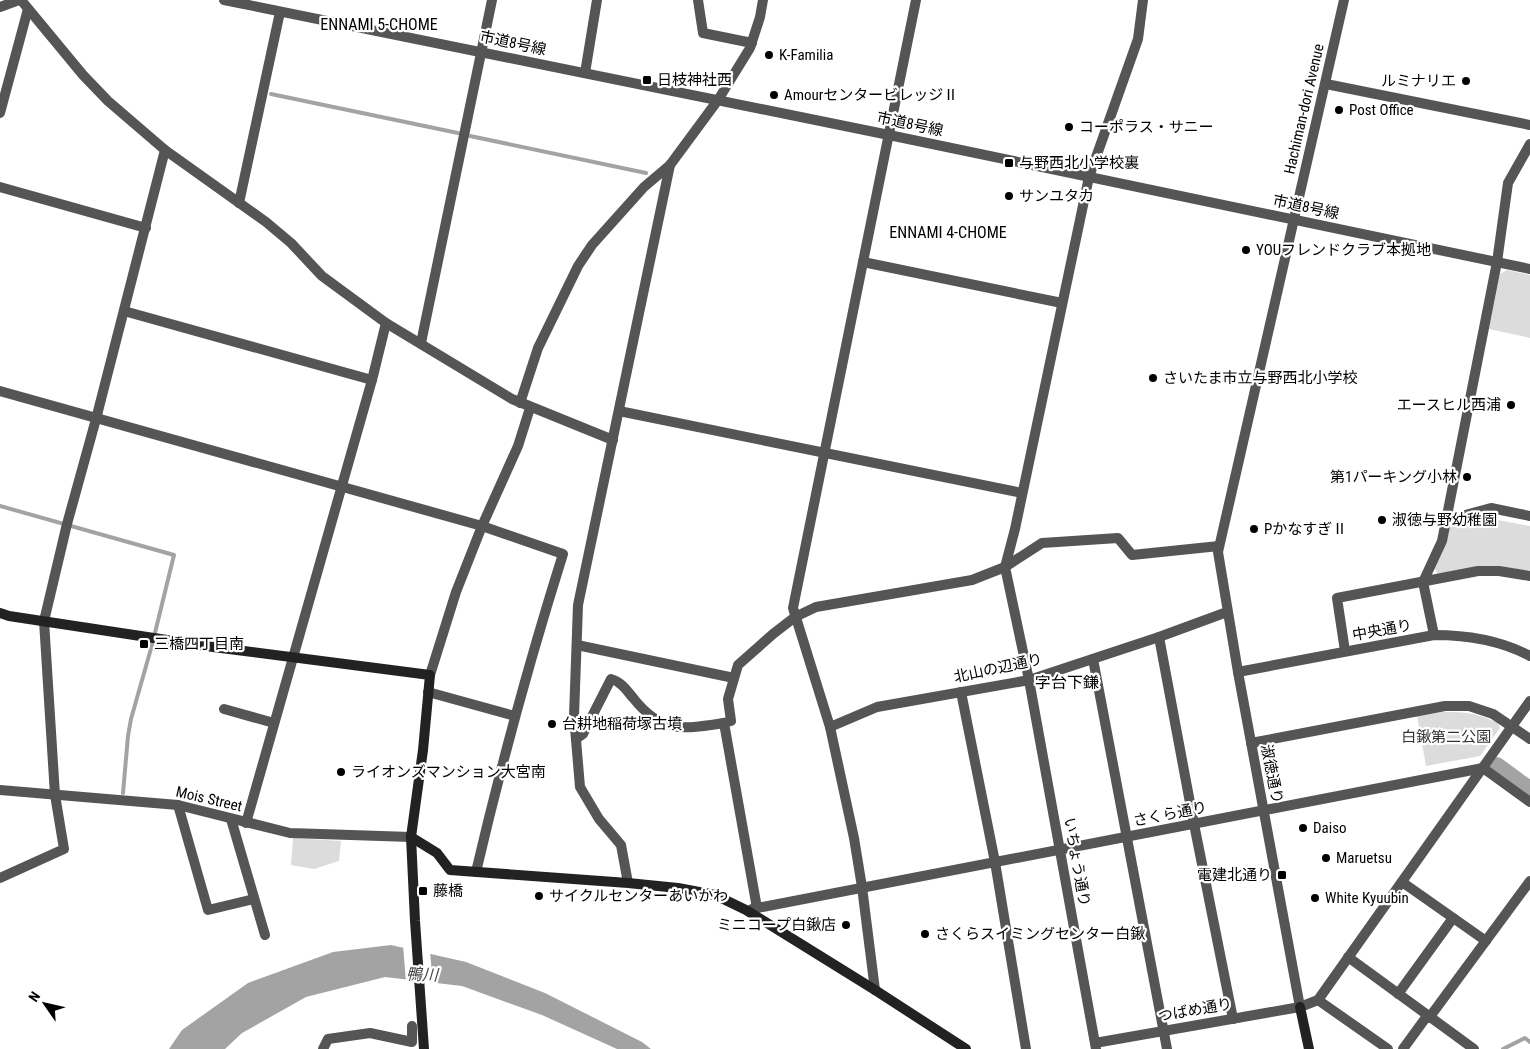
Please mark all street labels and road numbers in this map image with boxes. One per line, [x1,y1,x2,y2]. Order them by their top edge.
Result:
street label: 市道8号線 [478,27,548,59]
street label: Hachiman-dori Avenue [1280,42,1328,176]
street label: 市道8号線 [875,108,945,140]
street label: 市道8号線 [1271,191,1341,223]
street label: 中央通り [1351,616,1413,644]
street label: 北山の辺通り [952,650,1044,686]
street label: 淑徳通り [1257,743,1287,805]
street label: Mois Street [174,783,244,815]
street label: さくら通り [1131,798,1209,830]
street label: いちょう通り [1060,816,1094,908]
street label: つばめ通り [1156,995,1234,1025]

